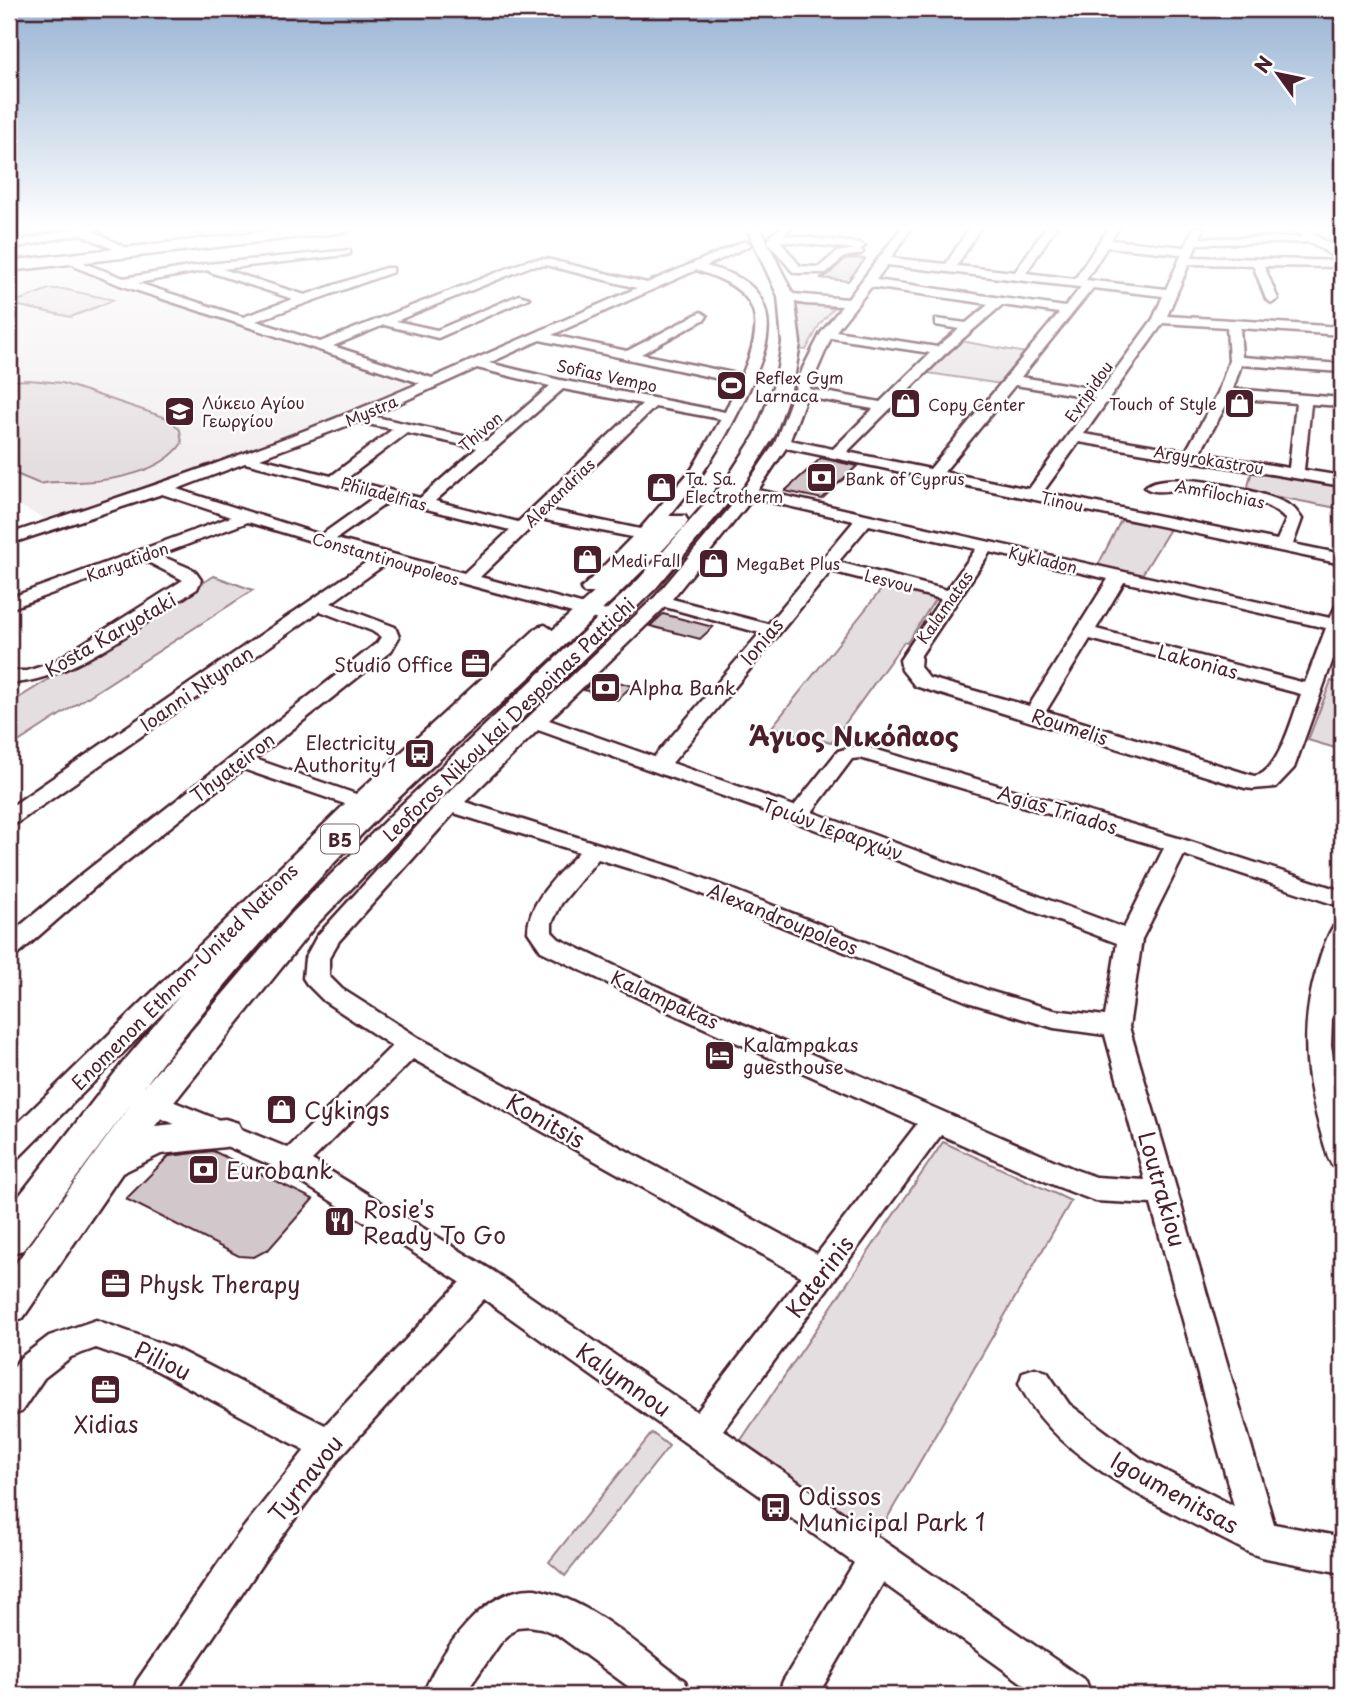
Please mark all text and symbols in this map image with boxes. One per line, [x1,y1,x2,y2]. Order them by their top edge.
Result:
north arrow [1242,38,1312,108]
text: N [1247,50,1279,78]
street label: Sofias Vempo [554,353,660,397]
street label: Evripidou [1058,355,1118,427]
place label: Reflex Gym Larnaca [755,365,844,407]
sports icon: Reflex Gym Larnaca [715,369,749,403]
shop icon: Touch of Style [1223,386,1257,420]
shop icon: Copy Center [888,387,922,421]
street label: Mystra [341,388,401,432]
place label: Λύκειο Αγίου Γεωργίου [202,390,305,432]
place label: Touch of Style [1109,391,1217,415]
place label: Copy Center [928,392,1026,416]
school or university icon: Λύκειο Αγίου Γεωργίου [162,394,196,428]
street label: Thivon [453,405,507,457]
street label: Argyrokastrou [1152,438,1266,480]
street label: Alexandrias [518,452,600,532]
bank icon: Bank of Cyprus [805,461,839,495]
place label: Ta. Sa. Electrotherm [685,466,783,508]
place label: Bank of Cyprus [845,466,965,490]
street label: Philadelfias [338,470,430,516]
shop icon: Ta. Sa. Electrotherm [645,470,679,504]
street label: Amfilochias [1173,473,1267,513]
street label: Tinou [1038,485,1086,517]
street label: Constantinoupoleos [310,526,462,590]
street label: Karyatidon [82,535,172,587]
street label: Kykladon [1006,539,1080,579]
shop icon: Medi Fall [571,543,605,577]
shop icon: MegaBet Plus [696,546,730,580]
place label: Medi Fall [611,548,680,572]
place label: MegaBet Plus [736,551,840,575]
street label: Lesvou [862,562,916,598]
street label: Kalamatas [910,566,978,648]
street label: Kosta Karyotaki [39,585,181,683]
street label: Leoforos Nikou kai Despoinas Pattichi [376,590,640,848]
street label: Ionias [733,611,789,671]
street label: Lakonias [1155,637,1241,685]
street label: Ioanni Ntynan [134,638,258,738]
office icon: Studio Office [459,647,493,681]
place label: Studio Office [334,650,453,678]
bank icon: Alpha Bank [589,670,623,704]
place label: Alpha Bank [629,673,737,701]
street label: Roumelis [1028,700,1112,752]
district label: Άγιος Νικόλαος [749,716,959,755]
street label: Thyateiron [184,725,280,809]
place label: Electricity Authority 1 [294,728,396,778]
bus stop icon: Electricity Authority 1 [402,736,436,770]
street label: Agias Triados [995,778,1121,840]
street label: Τριών Ιεραρχών [759,790,907,866]
road number: B5 [321,824,359,854]
street label: Enomenon Ethnon-United Nations [64,856,304,1096]
street label: Alexandroupoleos [703,875,863,961]
street label: Kalampakas [607,963,723,1035]
place label: Kalampakas guesthouse [743,1030,858,1080]
hotel icon: Kalampakas guesthouse [703,1038,737,1072]
street label: Konitsis [500,1084,592,1156]
shop icon: Cykings [264,1092,298,1126]
place label: Cykings [304,1092,390,1127]
street label: Loutrakiou [1130,1127,1196,1251]
bank icon: Eurobank [186,1152,220,1186]
place label: Eurobank [226,1152,333,1187]
place label: Rosie's Ready To Go [363,1191,506,1252]
restaurant icon: Rosie's Ready To Go [323,1204,357,1238]
street label: Katerinis [776,1228,862,1324]
office icon: Physk Therapy [99,1266,133,1300]
place label: Physk Therapy [139,1266,300,1301]
street label: Piliou [129,1332,197,1388]
street label: Kalymnou [569,1333,679,1425]
office icon: Xidias [89,1372,123,1406]
place label: Xidias [74,1406,138,1441]
street label: Tyrnavou [259,1427,351,1529]
street label: Igoumenitsas [1105,1442,1245,1542]
place label: Odissos Municipal Park 1 [798,1478,985,1539]
bus stop icon: Odissos Municipal Park 1 [758,1491,792,1525]

